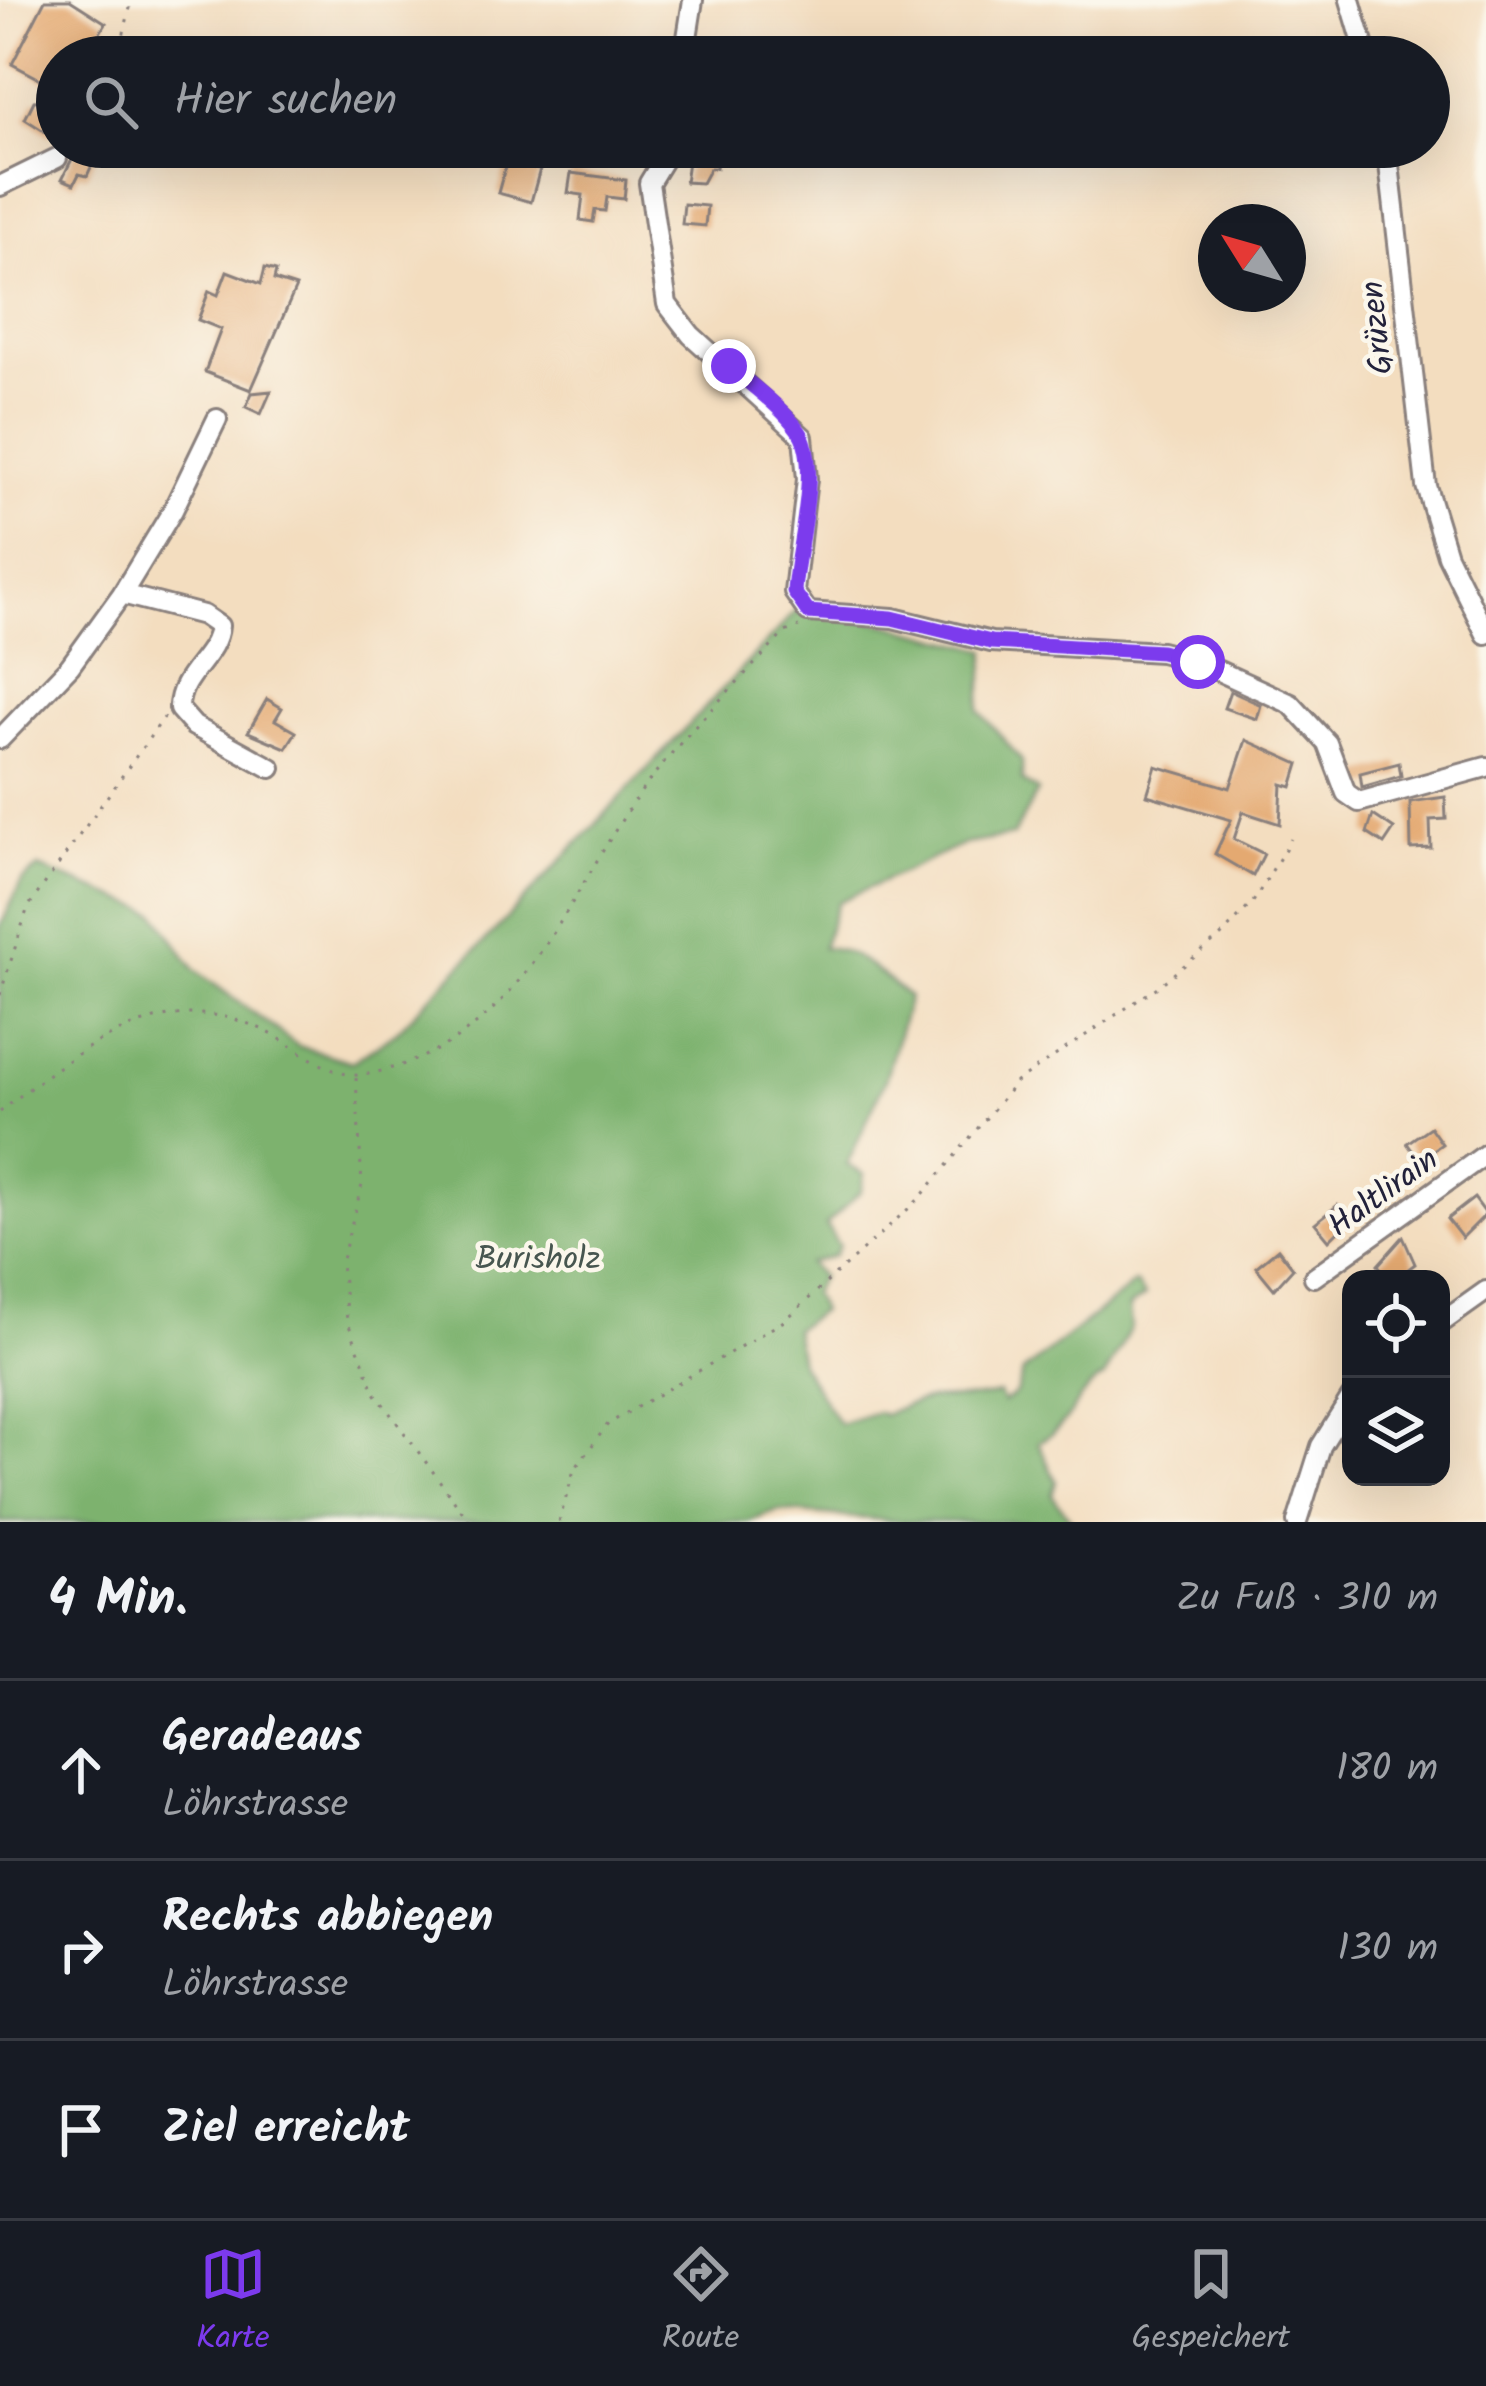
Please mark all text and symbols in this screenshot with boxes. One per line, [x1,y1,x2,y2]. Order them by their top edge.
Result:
search box [36,36,1450,168]
text: Hier suchen [174,66,397,138]
icon: search [78,69,144,135]
north arrow [1198,204,1306,312]
street label: Grüzen [1347,278,1410,377]
route end [702,339,756,393]
route start [1171,635,1225,689]
street label: Haltlirain [1317,1135,1451,1252]
park label: Burisholz [476,1234,600,1287]
map controls [1342,1270,1450,1486]
button: locate [1342,1270,1450,1378]
button: layers [1342,1378,1450,1486]
text: 4 Min. [48,1560,188,1641]
text: Zu Fuß · 310 m [1176,1569,1438,1631]
text: Geradeaus [162,1703,362,1775]
icon: ahead [48,1737,114,1803]
text: 180 m [1336,1739,1438,1801]
text: Löhrstrasse [162,1775,348,1837]
text: Rechts abbiegen [162,1883,493,1955]
icon: right [48,1917,114,1983]
text: 130 m [1337,1919,1438,1981]
text: Löhrstrasse [162,1955,348,2017]
text: Ziel erreicht [162,2094,410,2166]
icon: arrive [48,2097,114,2163]
tab: Karte [196,2241,270,2366]
tab: Route [662,2241,739,2366]
tab: Gespeichert [1131,2241,1290,2366]

